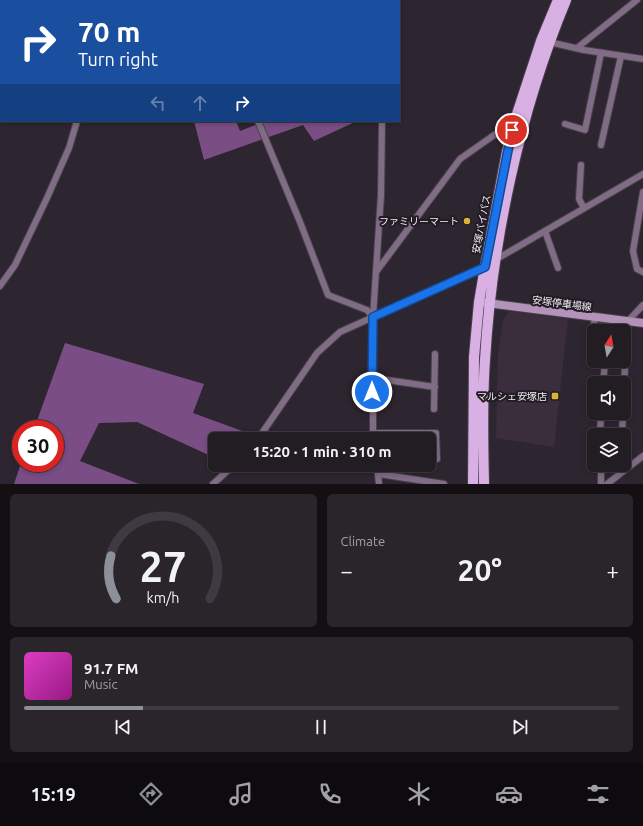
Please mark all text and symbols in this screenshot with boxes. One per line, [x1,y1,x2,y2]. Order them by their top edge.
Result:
icon: right [12,16,64,68]
text: 70 m [78,16,140,47]
text: Turn right [78,49,158,69]
icon: left [147,92,169,114]
icon: ahead [189,92,211,114]
icon: right [231,92,253,114]
pin [495,113,529,147]
icon: arrive [501,119,523,141]
street label: 安塚バイパス [470,194,493,255]
place label: ファミリーマート [379,216,459,227]
marker: ファミリーマート [462,216,472,226]
street label: 安塚停車場線 [531,294,592,313]
north arrow [587,324,631,368]
map controls [587,324,631,472]
position arrow [351,371,393,413]
button: sound [587,376,631,420]
place label: マルシェ安塚店 [477,391,547,402]
marker: マルシェ安塚店 [550,391,560,401]
speed limit sign: 30 [12,420,64,472]
button: layers [587,428,631,472]
text: 15:20 · 1 min · 310 m [253,443,391,460]
text: Climate [341,534,385,548]
text: 27 [140,542,187,589]
text: 20° [458,553,502,587]
text: − [341,558,353,583]
text: + [607,558,619,583]
text: km/h [147,589,180,605]
text: 91.7 FM [84,660,138,677]
text: Music [84,677,118,691]
icon: previous [112,716,134,738]
icon: pause [310,716,332,738]
icon: next [509,716,531,738]
icon: directions [137,780,165,808]
icon: music [227,780,255,808]
icon: phone [316,780,344,808]
icon: climate [405,780,433,808]
icon: car [495,780,523,808]
icon: filters [584,780,612,808]
text: 15:19 [31,784,76,804]

